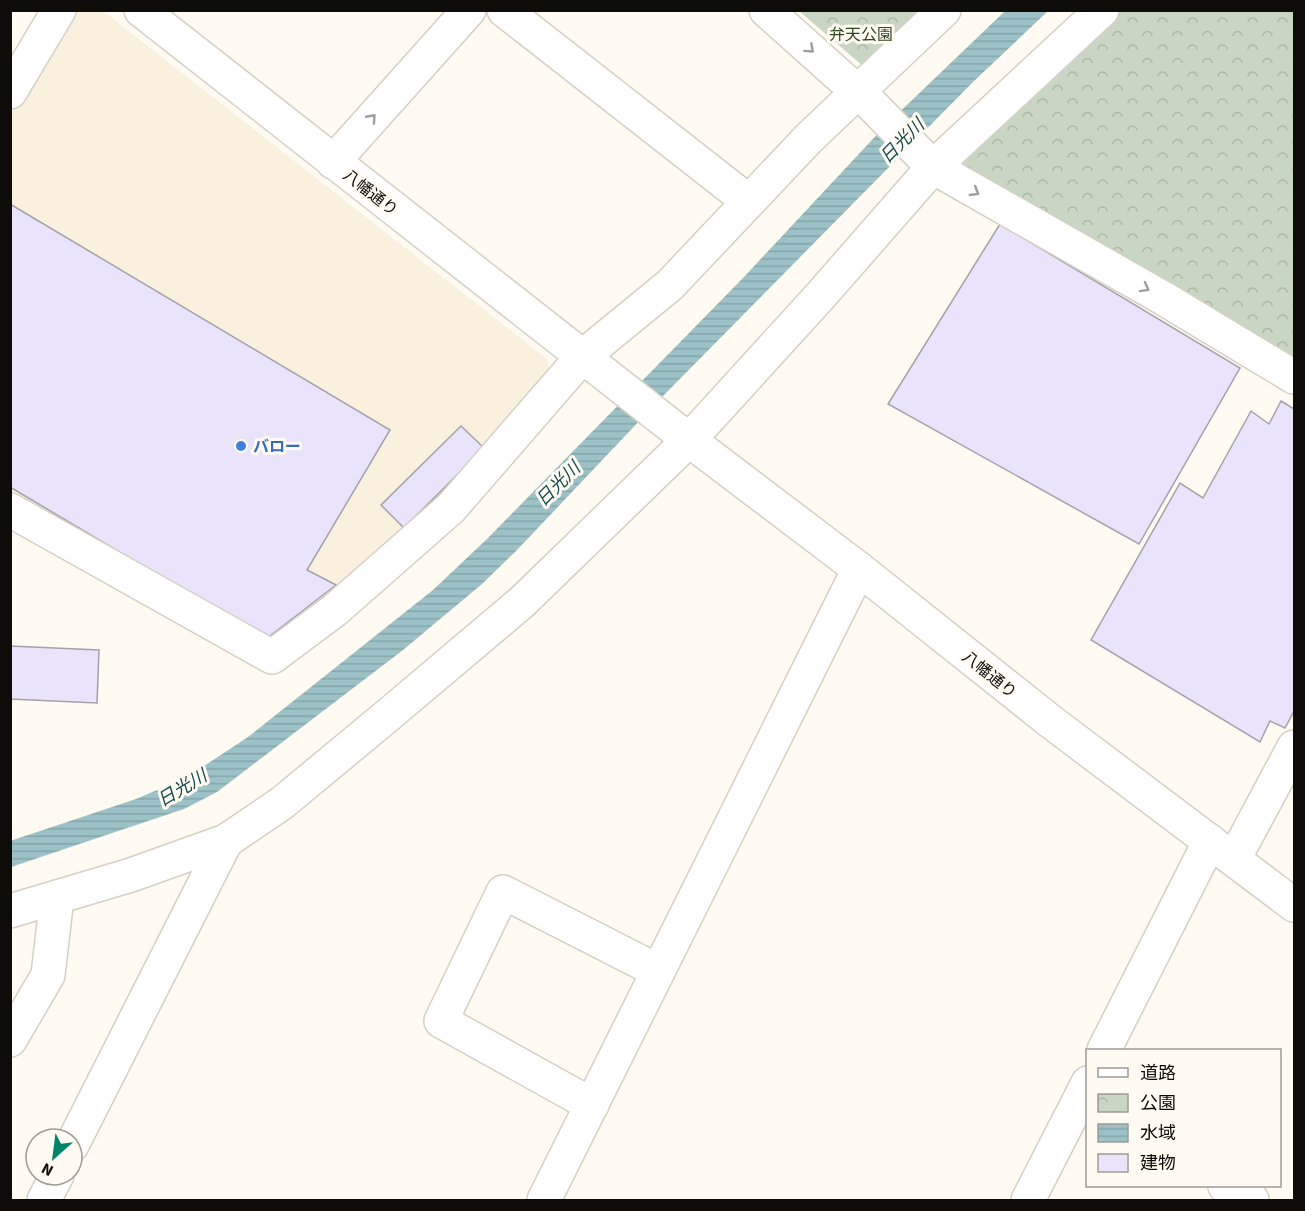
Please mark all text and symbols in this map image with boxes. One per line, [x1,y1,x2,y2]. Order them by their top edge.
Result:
park label: 弁天公園 [829,24,893,46]
one-way arrow [803,42,814,53]
water label: 日光川 [874,112,932,169]
one-way arrow [365,114,376,125]
street label: 八幡通り [338,164,402,221]
one-way arrow [969,185,979,196]
one-way arrow [1139,281,1149,292]
place label: バロー [253,436,301,458]
marker: バロー [234,439,248,453]
water label: 日光川 [530,455,588,512]
street label: 八幡通り [958,646,1021,703]
water label: 日光川 [153,763,214,813]
legend [1086,1049,1281,1187]
text: 道路 [1140,1061,1176,1086]
text: 公園 [1140,1091,1176,1116]
text: 水域 [1140,1121,1176,1146]
north arrow [24,1127,84,1187]
text: 建物 [1140,1151,1176,1176]
text: N [38,1157,57,1182]

